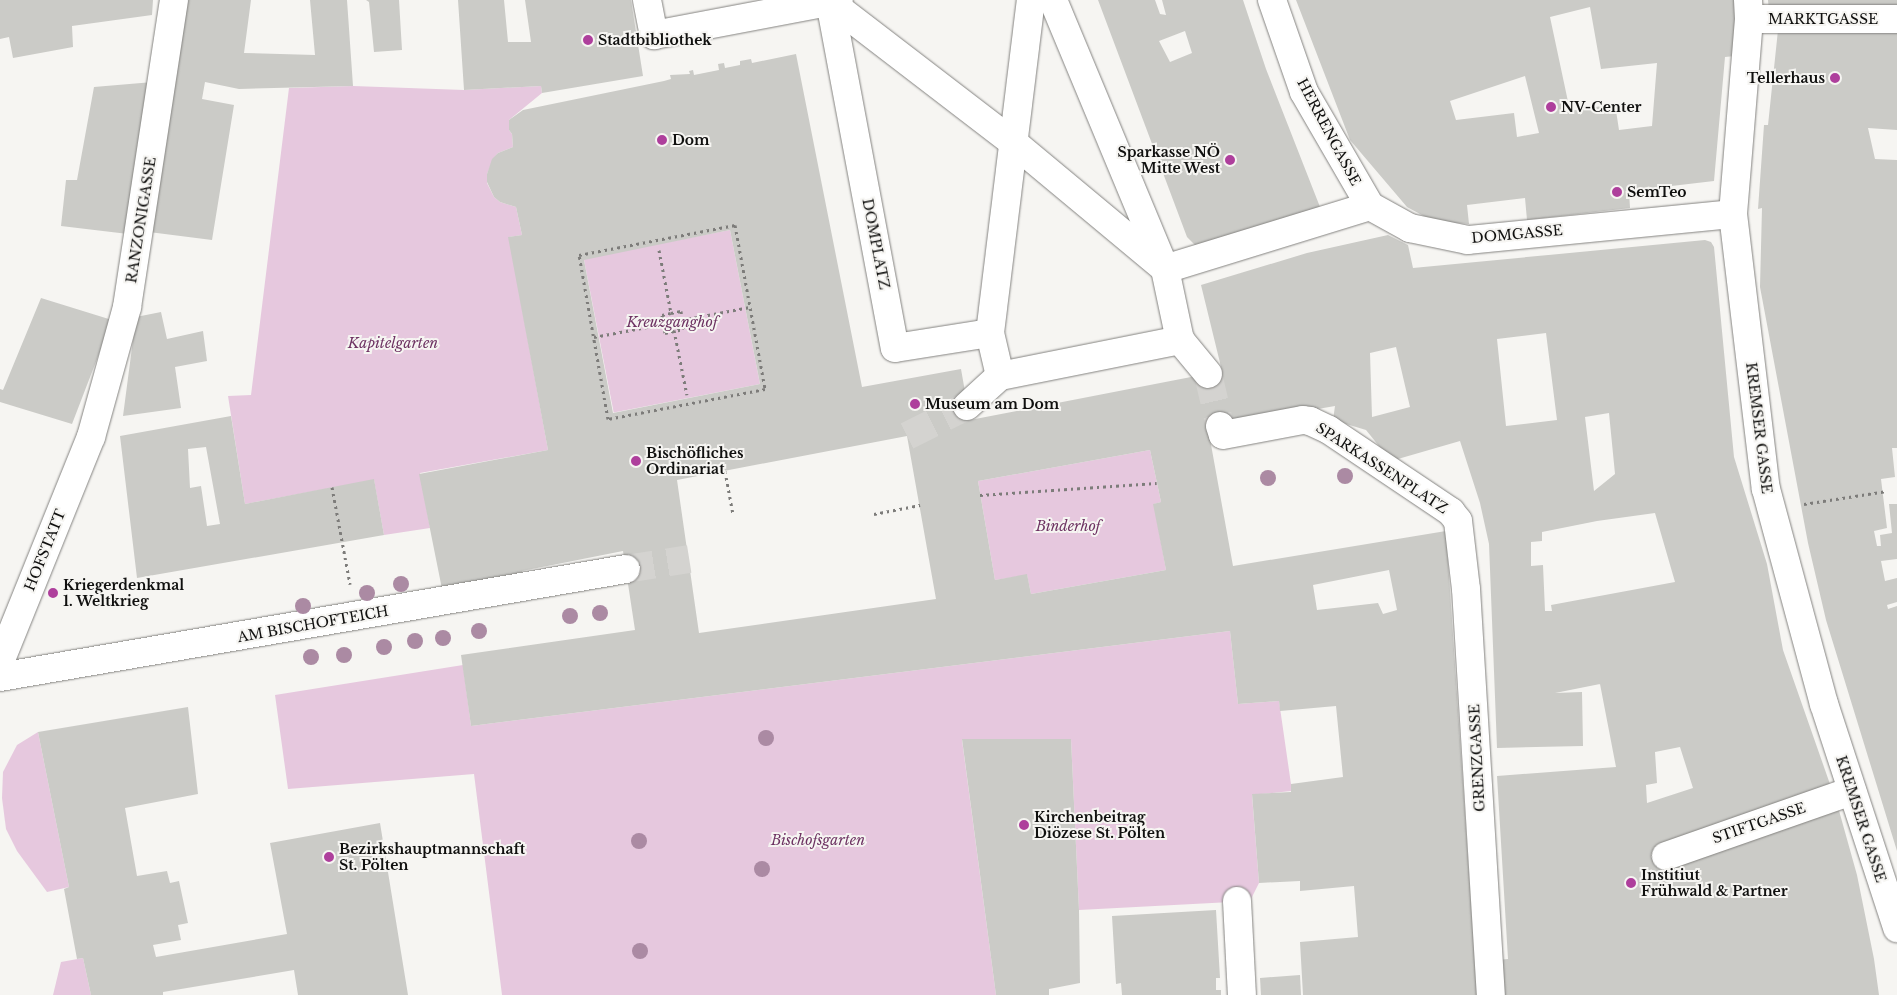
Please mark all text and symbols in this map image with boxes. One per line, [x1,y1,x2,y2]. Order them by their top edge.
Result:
street label: MARKTGASSE [1768,11,1878,27]
place label: Stadtbibliothek [598,32,712,48]
marker: Stadtbibliothek [582,34,594,46]
place label: Tellerhaus [1747,70,1825,86]
marker: Tellerhaus [1829,72,1841,84]
street label: HERRENGASSE [1294,76,1364,188]
place label: NV-Center [1561,99,1642,115]
marker: NV-Center [1545,101,1557,113]
place label: Dom [672,132,710,148]
marker: Dom [656,134,668,146]
place label: Sparkasse NÖ Mitte West [1118,144,1220,176]
marker: Sparkasse NÖ Mitte West [1224,154,1236,166]
street label: RANZONIGASSE [123,156,159,284]
place label: SemTeo [1627,184,1687,200]
marker: SemTeo [1611,186,1623,198]
street label: DOMPLATZ [859,197,893,291]
street label: DOMGASSE [1471,222,1563,246]
park label: Kreuzganghof [627,314,717,330]
park label: Kapitelgarten [348,335,438,351]
street label: KREMSER GASSE [1743,361,1775,495]
place label: Museum am Dom [925,396,1059,412]
marker: Museum am Dom [909,398,921,410]
street label: SPARKASSENPLATZ [1313,419,1451,517]
place label: Bischöfliches Ordinariat [646,445,743,478]
marker: Bischöfliches Ordinariat [630,455,642,467]
street label: HOFSTATT [21,507,69,593]
park label: Binderhof [1036,518,1100,534]
place label: Kriegerdenkmal 1. Weltkrieg [63,577,184,610]
marker: Kriegerdenkmal 1. Weltkrieg [47,587,59,599]
street label: AM BISCHOFTEICH [236,602,390,646]
street label: GRENZGASSE [1466,704,1488,812]
street label: KREMSER GASSE [1833,753,1889,885]
street label: STIFTGASSE [1710,799,1808,847]
place label: Kirchenbeitrag Diözese St. Pölten [1034,809,1165,842]
marker: Kirchenbeitrag Diözese St. Pölten [1018,819,1030,831]
park label: Bischofsgarten [771,832,865,848]
place label: Bezirkshauptmannschaft St. Pölten [339,841,525,874]
marker: Bezirkshauptmannschaft St. Pölten [323,851,335,863]
place label: Institiut Frühwald & Partner [1641,867,1788,900]
marker: Institiut Frühwald & Partner [1625,877,1637,889]

